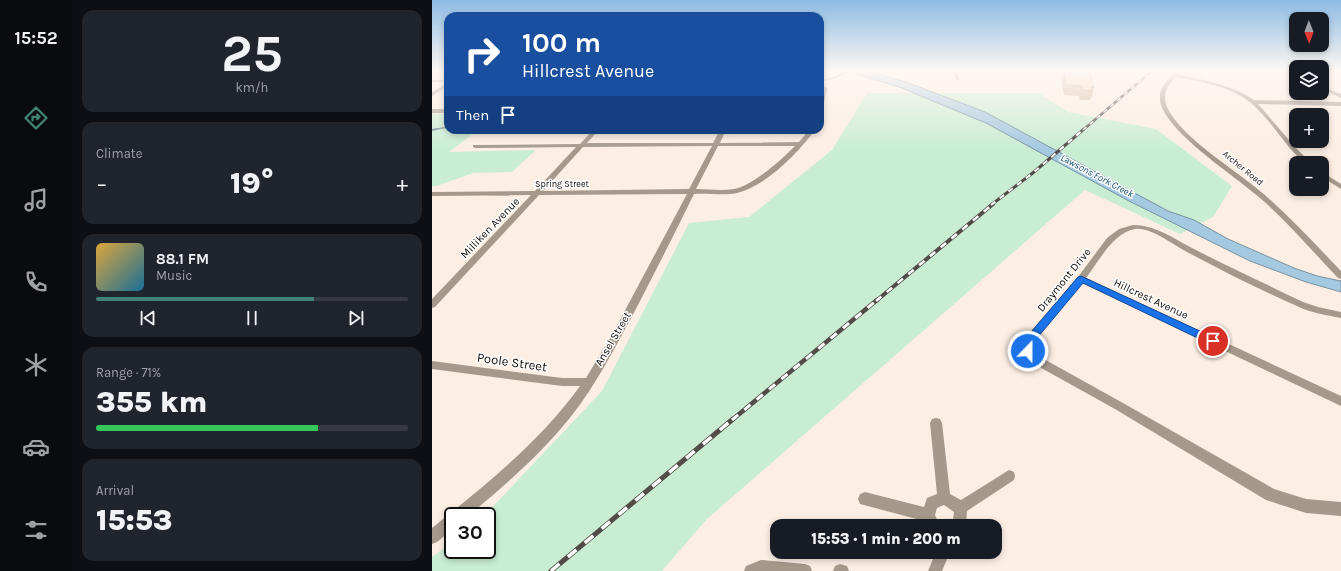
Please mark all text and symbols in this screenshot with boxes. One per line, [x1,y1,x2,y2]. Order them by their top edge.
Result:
north arrow [1289,12,1329,52]
map controls [1289,12,1329,196]
text: 25 [221,23,283,84]
text: 100 m [522,26,601,59]
text: 15:52 [14,27,58,49]
icon: right [456,28,508,80]
text: Hillcrest Avenue [522,60,654,82]
button: layers [1289,60,1329,100]
text: km/h [236,80,268,95]
icon: directions [22,104,50,132]
icon: arrive [497,104,519,126]
text: Then [456,106,489,124]
button: + [1289,108,1329,148]
text: Climate [96,146,142,161]
street label: Archer Road [1221,149,1265,187]
water label: Lawsons Fork Creek [1058,152,1136,201]
button: − [1289,156,1329,196]
text: 19° [230,165,274,201]
text: − [96,171,108,197]
text: + [396,171,408,197]
street label: Spring Street [535,179,590,189]
icon: music [22,186,50,214]
street label: Milliken Avenue [458,195,522,261]
street label: Draymont Drive [1034,245,1094,314]
text: 88.1 FM [156,250,209,268]
icon: phone [22,268,50,296]
text: Music [156,268,192,283]
street label: Hillcrest Avenue [1112,276,1191,322]
icon: previous [137,307,159,329]
icon: pause [241,307,263,329]
icon: next [345,307,367,329]
street label: Ansel Street [592,310,634,368]
pin [1196,324,1230,358]
position arrow [1007,330,1049,372]
icon: arrive [1202,330,1224,352]
street label: Poole Street [476,350,548,374]
icon: climate [22,351,50,379]
text: Range · 71% [96,365,161,380]
text: 355 km [96,384,207,420]
icon: car [22,433,50,461]
text: Arrival [96,483,134,498]
text: 15:53 [96,502,173,538]
speed limit sign: 30 [444,507,496,559]
icon: filters [22,516,50,544]
text: 15:53 · 1 min · 200 m [811,530,961,548]

